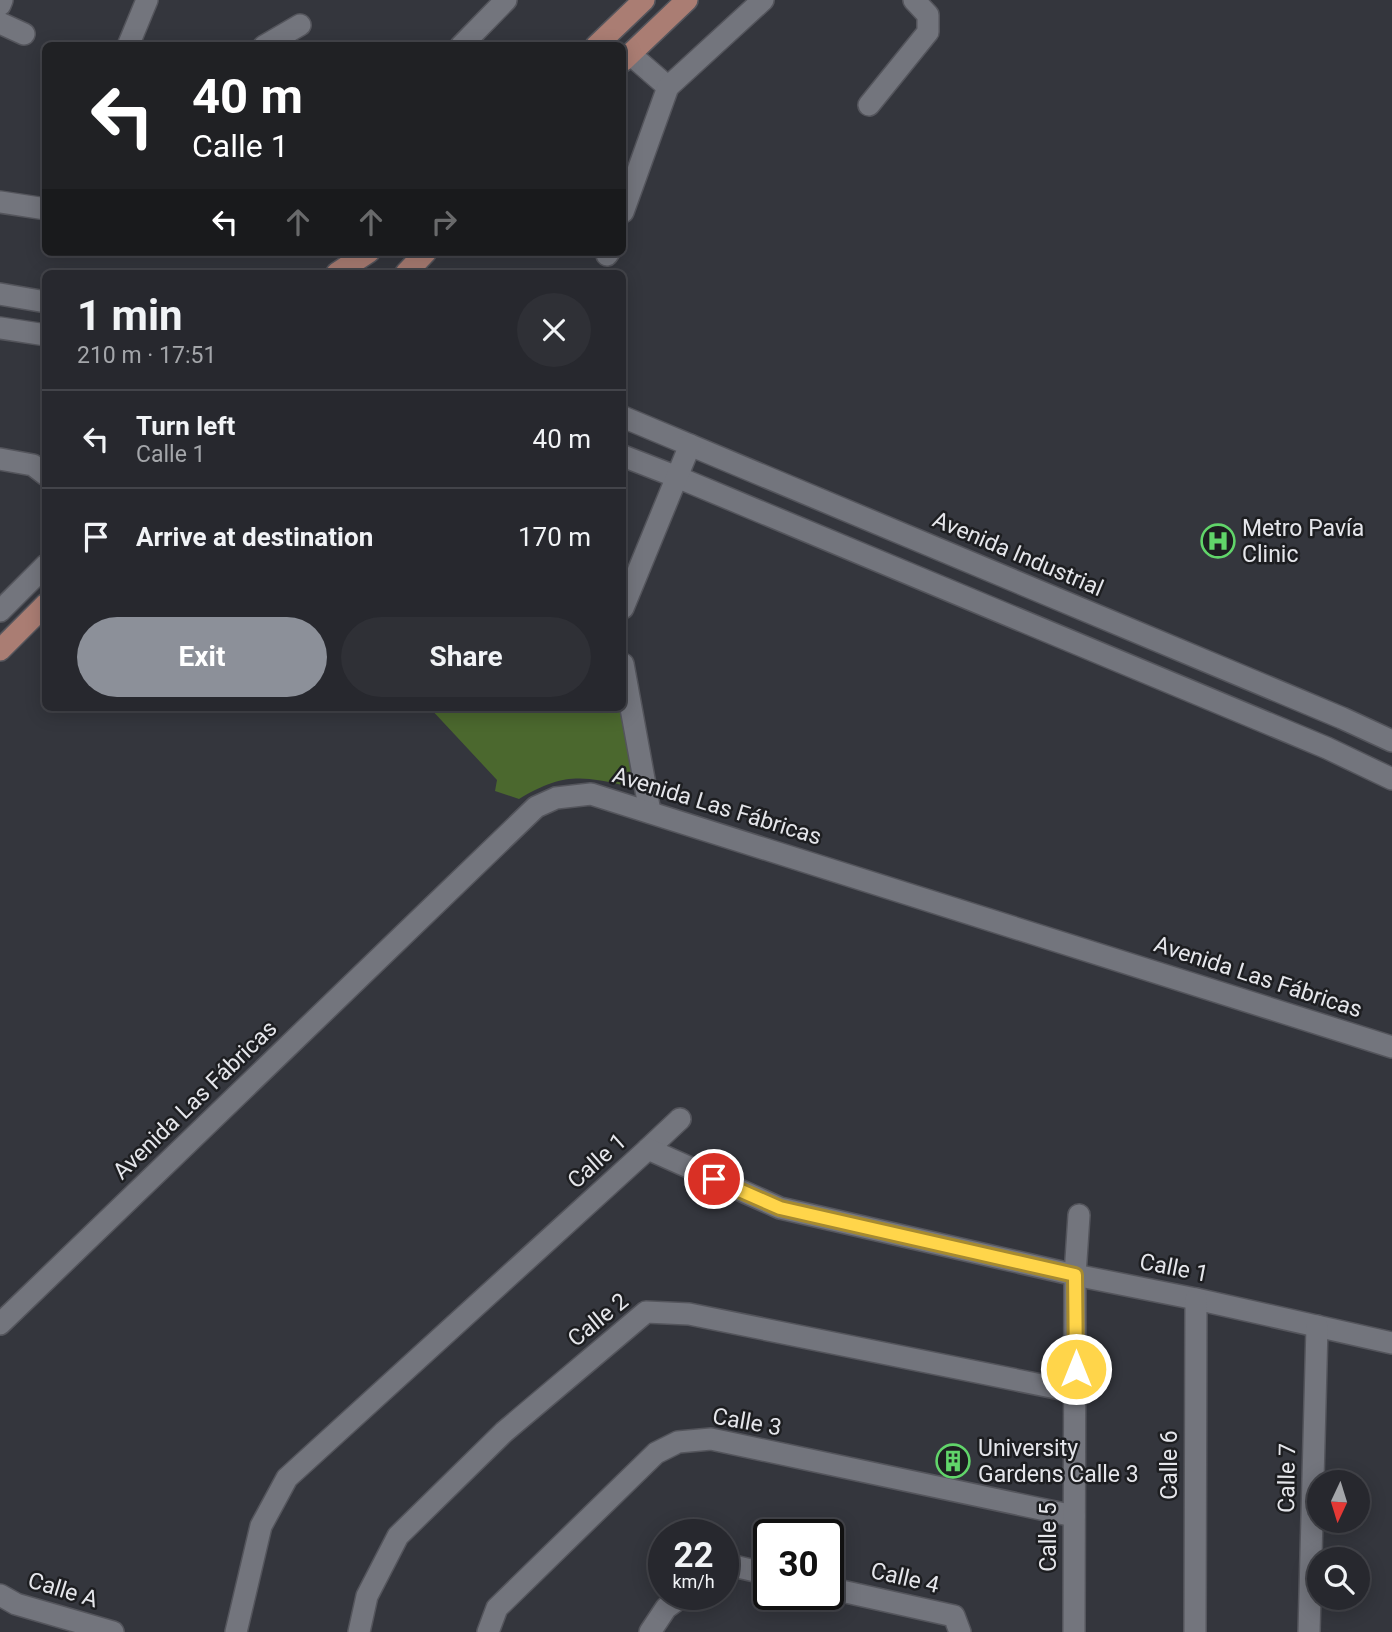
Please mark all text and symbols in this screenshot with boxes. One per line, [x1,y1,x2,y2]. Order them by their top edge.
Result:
text: 40 m [192,68,303,125]
icon: left [77,70,168,161]
text: Calle 1 [192,127,289,165]
icon: left [206,203,244,241]
icon: ahead [279,203,317,241]
icon: ahead [352,203,390,241]
icon: right [425,203,463,241]
text: 1 min [77,291,183,340]
button: close [517,293,591,367]
text: 210 m · 17:51 [77,342,216,369]
text: Turn left [136,411,235,441]
icon: left [77,420,115,458]
text: 40 m [533,424,591,454]
text: Calle 1 [136,441,206,468]
street label: Avenida Industrial [929,506,1107,602]
place label: Metro Pavía Clinic [1242,515,1364,568]
icon: arrive [77,518,115,556]
text: Arrive at destination [136,522,373,552]
text: 170 m [518,522,591,552]
hospital icon: Metro Pavía Clinic [1199,522,1237,560]
button: Exit [77,617,327,697]
button: Share [341,617,591,697]
street label: Avenida Las Fábricas [609,761,825,851]
street label: Avenida Las Fábricas [1151,931,1365,1023]
street label: Avenida Las Fábricas [108,1015,282,1185]
street label: Calle 1 [562,1128,632,1194]
pin [684,1149,744,1209]
icon: arrive [695,1160,733,1198]
street label: Calle 1 [1137,1248,1211,1288]
street label: Calle 2 [562,1288,634,1352]
position arrow [1039,1332,1113,1406]
street label: Calle 3 [710,1403,784,1441]
street label: Calle 6 [1156,1430,1183,1500]
place label: University Gardens Calle 3 [978,1435,1139,1488]
building icon: University Gardens Calle 3 [934,1442,972,1480]
street label: Calle 7 [1273,1443,1301,1513]
north arrow [1307,1470,1370,1533]
map controls [1307,1470,1370,1610]
street label: Calle 5 [1035,1502,1062,1572]
speed limit sign: 30 [753,1519,844,1610]
text: 22 [673,1535,714,1576]
button: search [1307,1547,1370,1610]
street label: Calle 4 [868,1557,942,1599]
street label: Calle A [25,1567,101,1613]
text: km/h [672,1571,715,1592]

